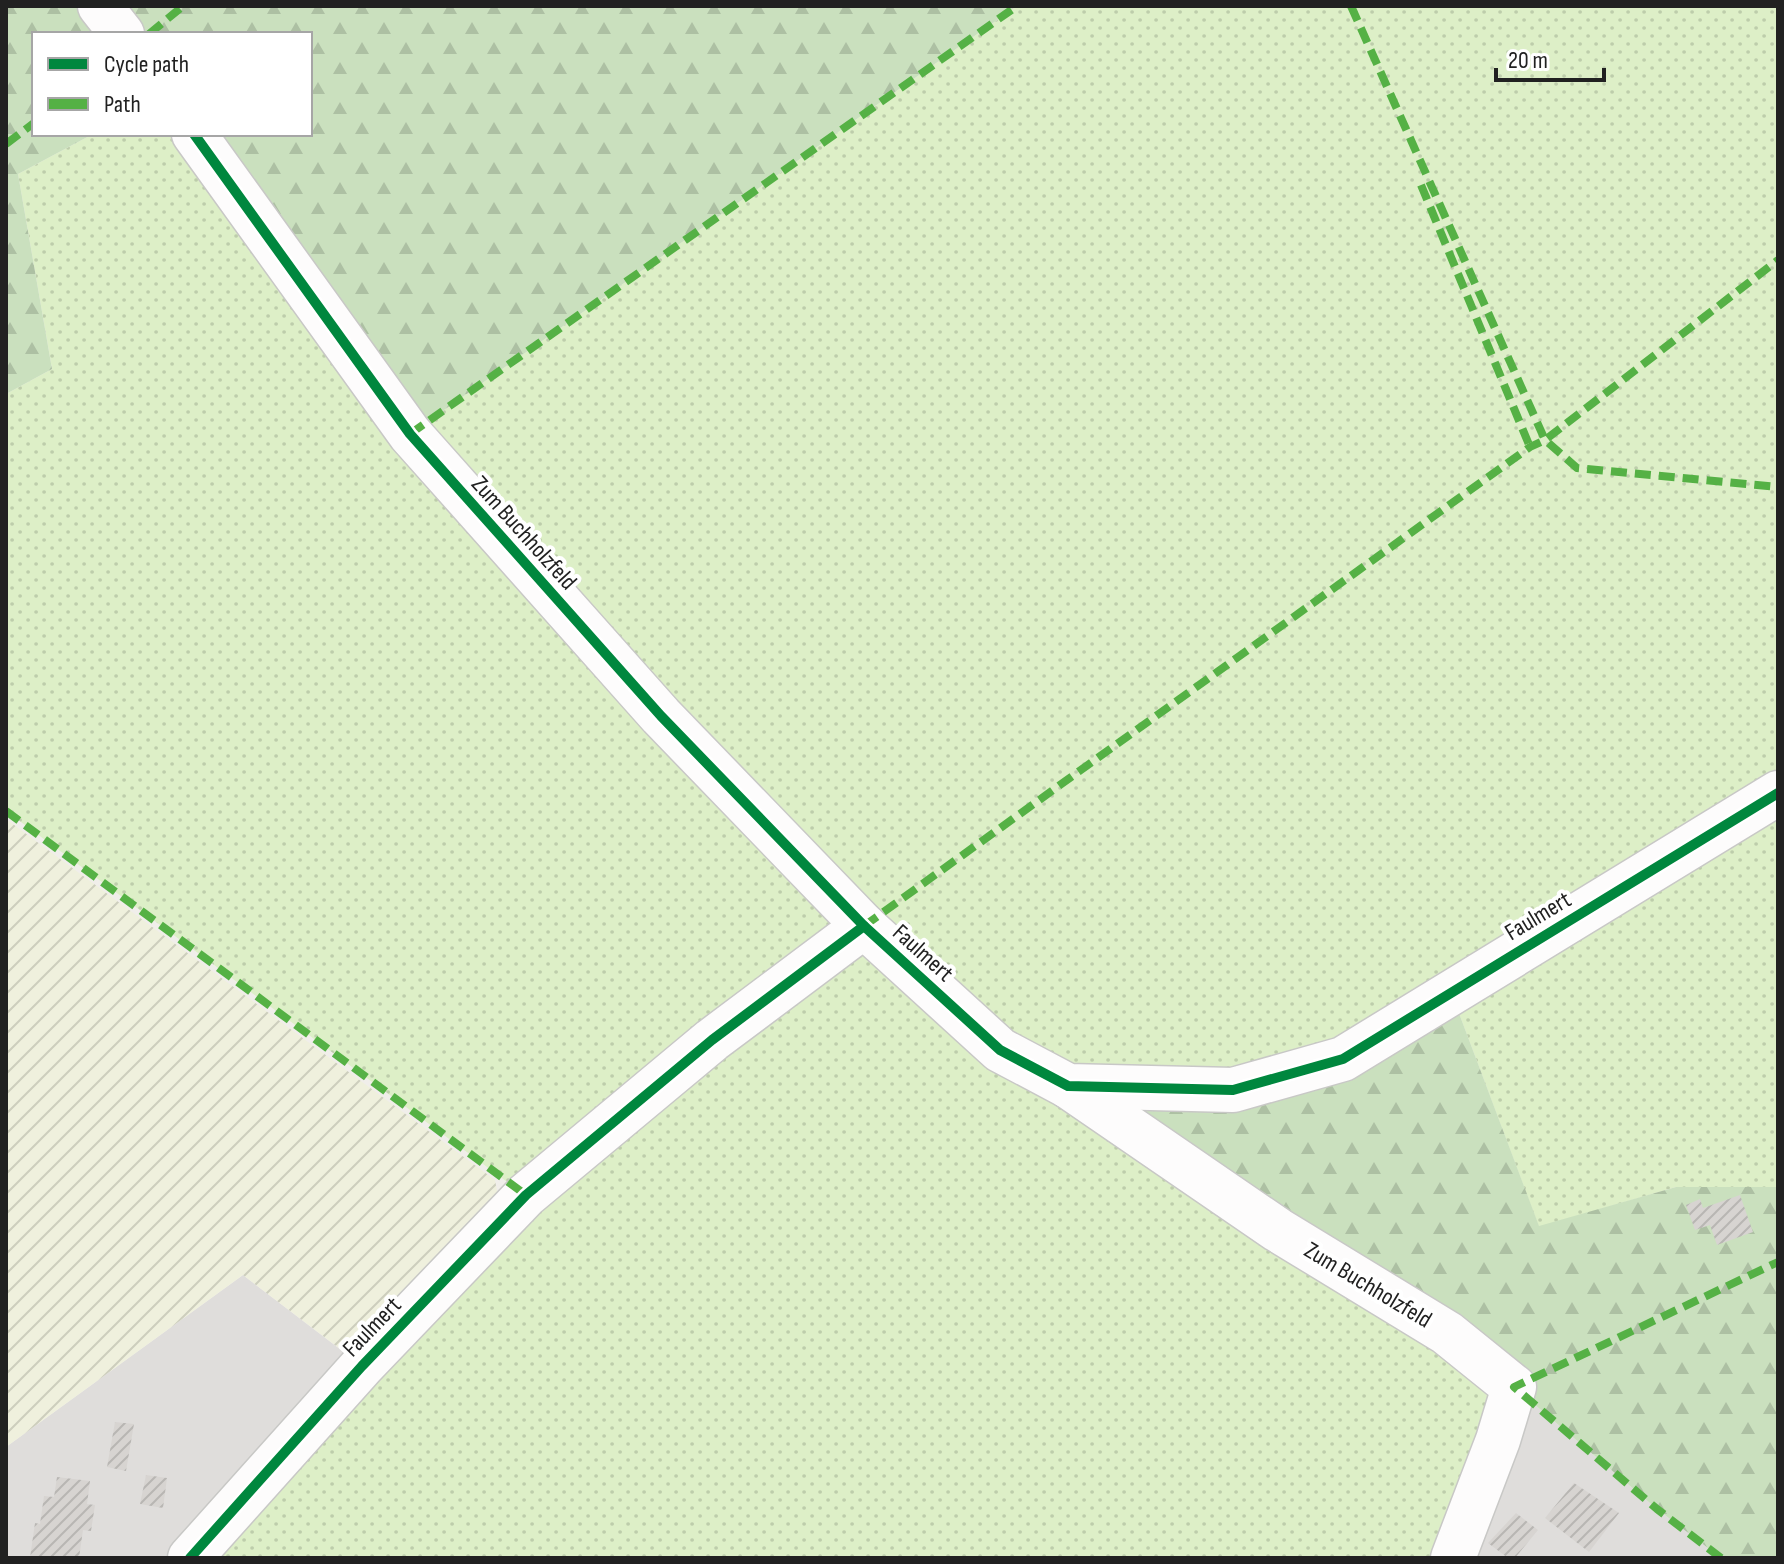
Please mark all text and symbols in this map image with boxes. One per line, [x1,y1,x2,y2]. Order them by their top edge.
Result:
legend [32,32,312,136]
scale bar [1496,32,1604,82]
text: 20 m [1508,46,1548,75]
text: Cycle path [104,50,189,79]
text: Path [104,90,141,119]
street label: Zum Buchholzfeld [465,470,583,596]
street label: Faulmert [1500,885,1576,947]
street label: Faulmert [887,918,959,988]
street label: Zum Buchholzfeld [1299,1236,1437,1334]
street label: Faulmert [337,1291,407,1363]

